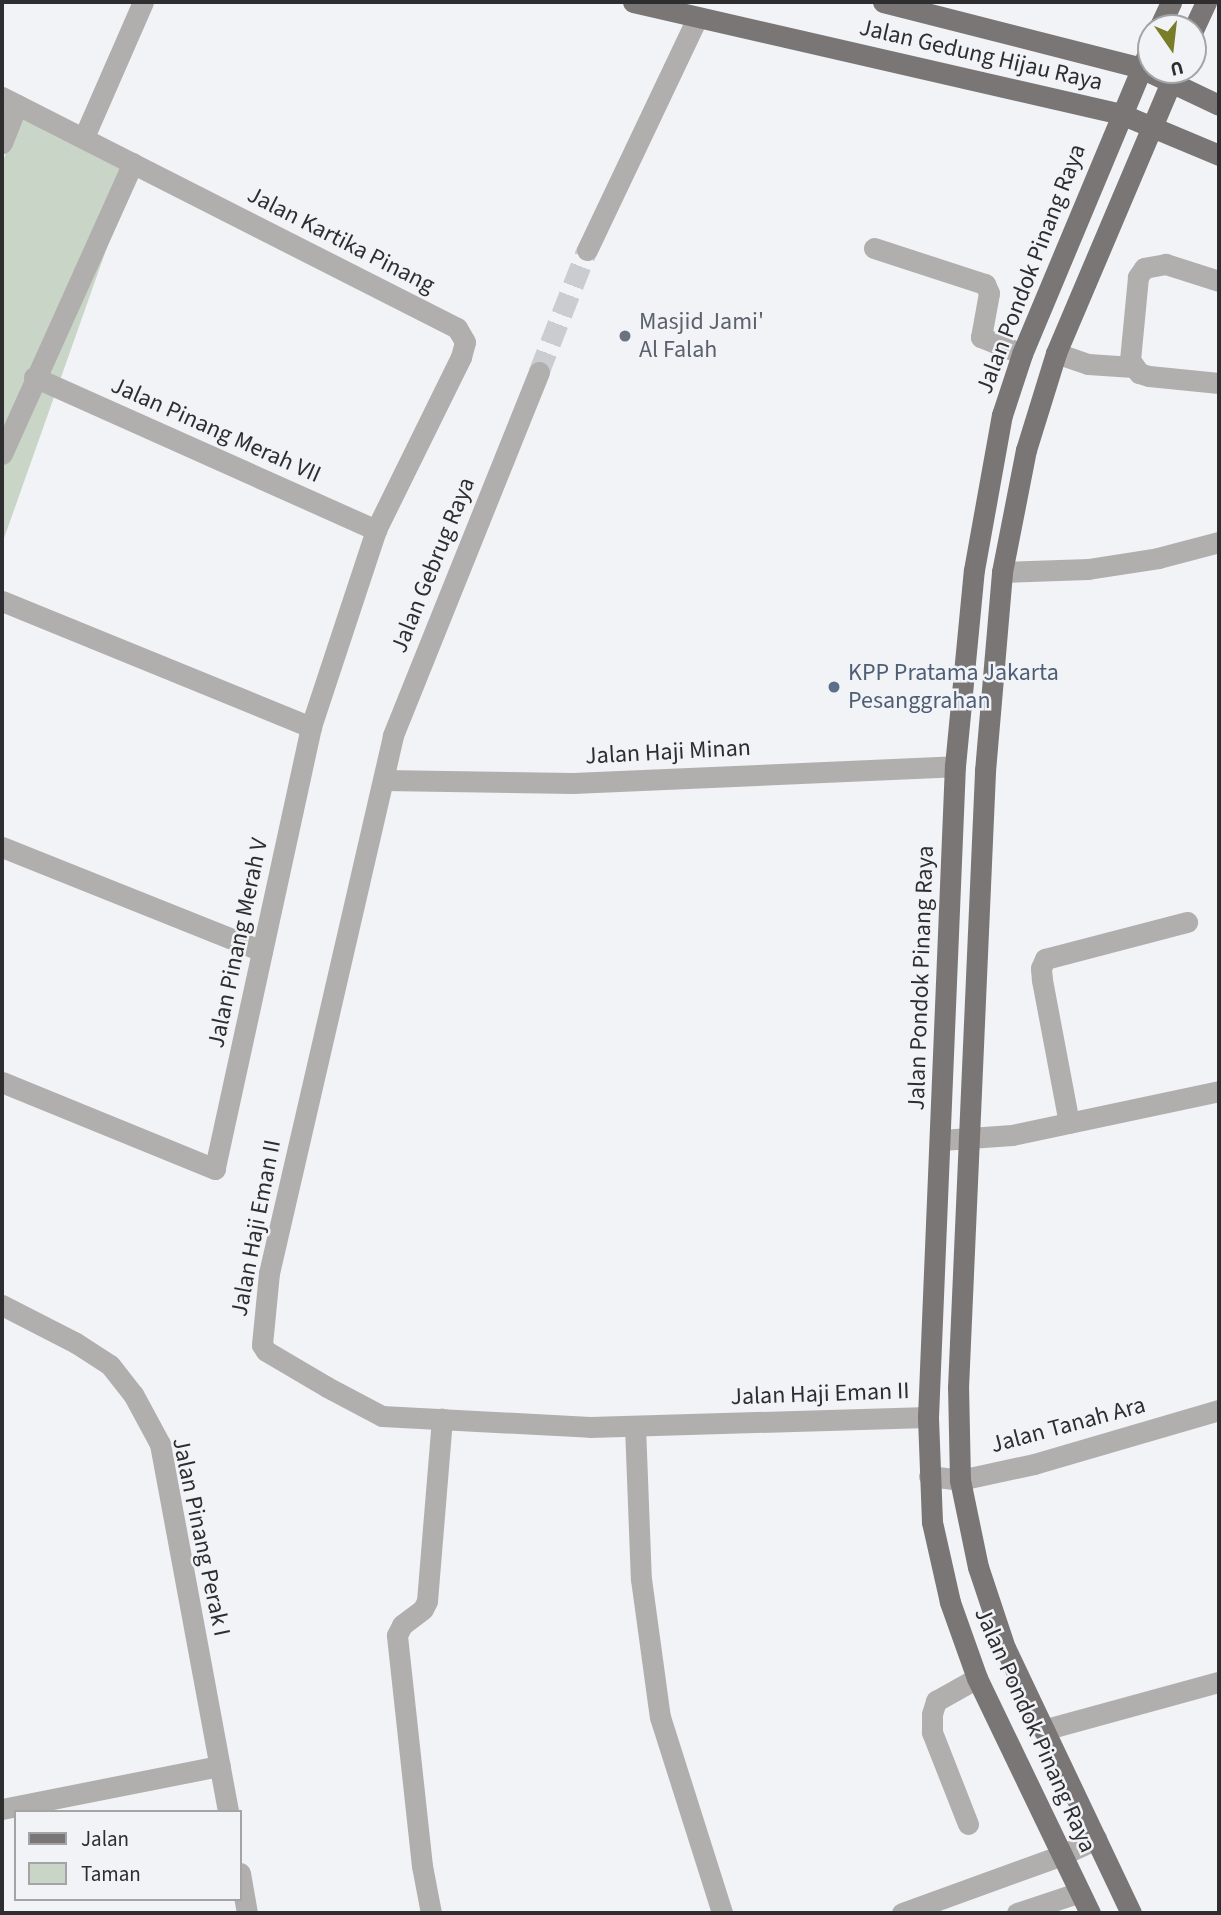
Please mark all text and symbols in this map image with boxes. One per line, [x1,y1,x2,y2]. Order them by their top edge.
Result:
street label: Jalan Gedung Hijau Raya [857,13,1105,97]
north arrow [1137,14,1207,84]
text: U [1167,53,1186,83]
street label: Jalan Pondok Pinang Raya [970,140,1092,398]
street label: Jalan Kartika Pinang [242,180,440,300]
place label: Masjid Jami' Al Falah [639,308,764,364]
marker: Masjid Jami' Al Falah [617,328,633,344]
street label: Jalan Pinang Merah VII [107,371,325,489]
street label: Jalan Gebrug Raya [385,473,481,657]
place label: KPP Pratama Jakarta Pesanggrahan [848,659,1059,715]
marker: KPP Pratama Jakarta Pesanggrahan [826,679,842,695]
street label: Jalan Haji Minan [584,733,752,771]
street label: Jalan Pinang Merah V [202,835,274,1051]
street label: Jalan Pondok Pinang Raya [902,845,940,1111]
street label: Jalan Haji Eman II [225,1137,287,1319]
street label: Jalan Haji Eman II [730,1376,910,1412]
street label: Jalan Tanah Ara [988,1391,1148,1459]
street label: Jalan Pinang Perak I [166,1435,236,1639]
street label: Jalan Pondok Pinang Raya [968,1603,1102,1857]
legend [14,1810,242,1901]
text: Jalan [81,1824,129,1854]
text: Taman [81,1859,141,1889]

